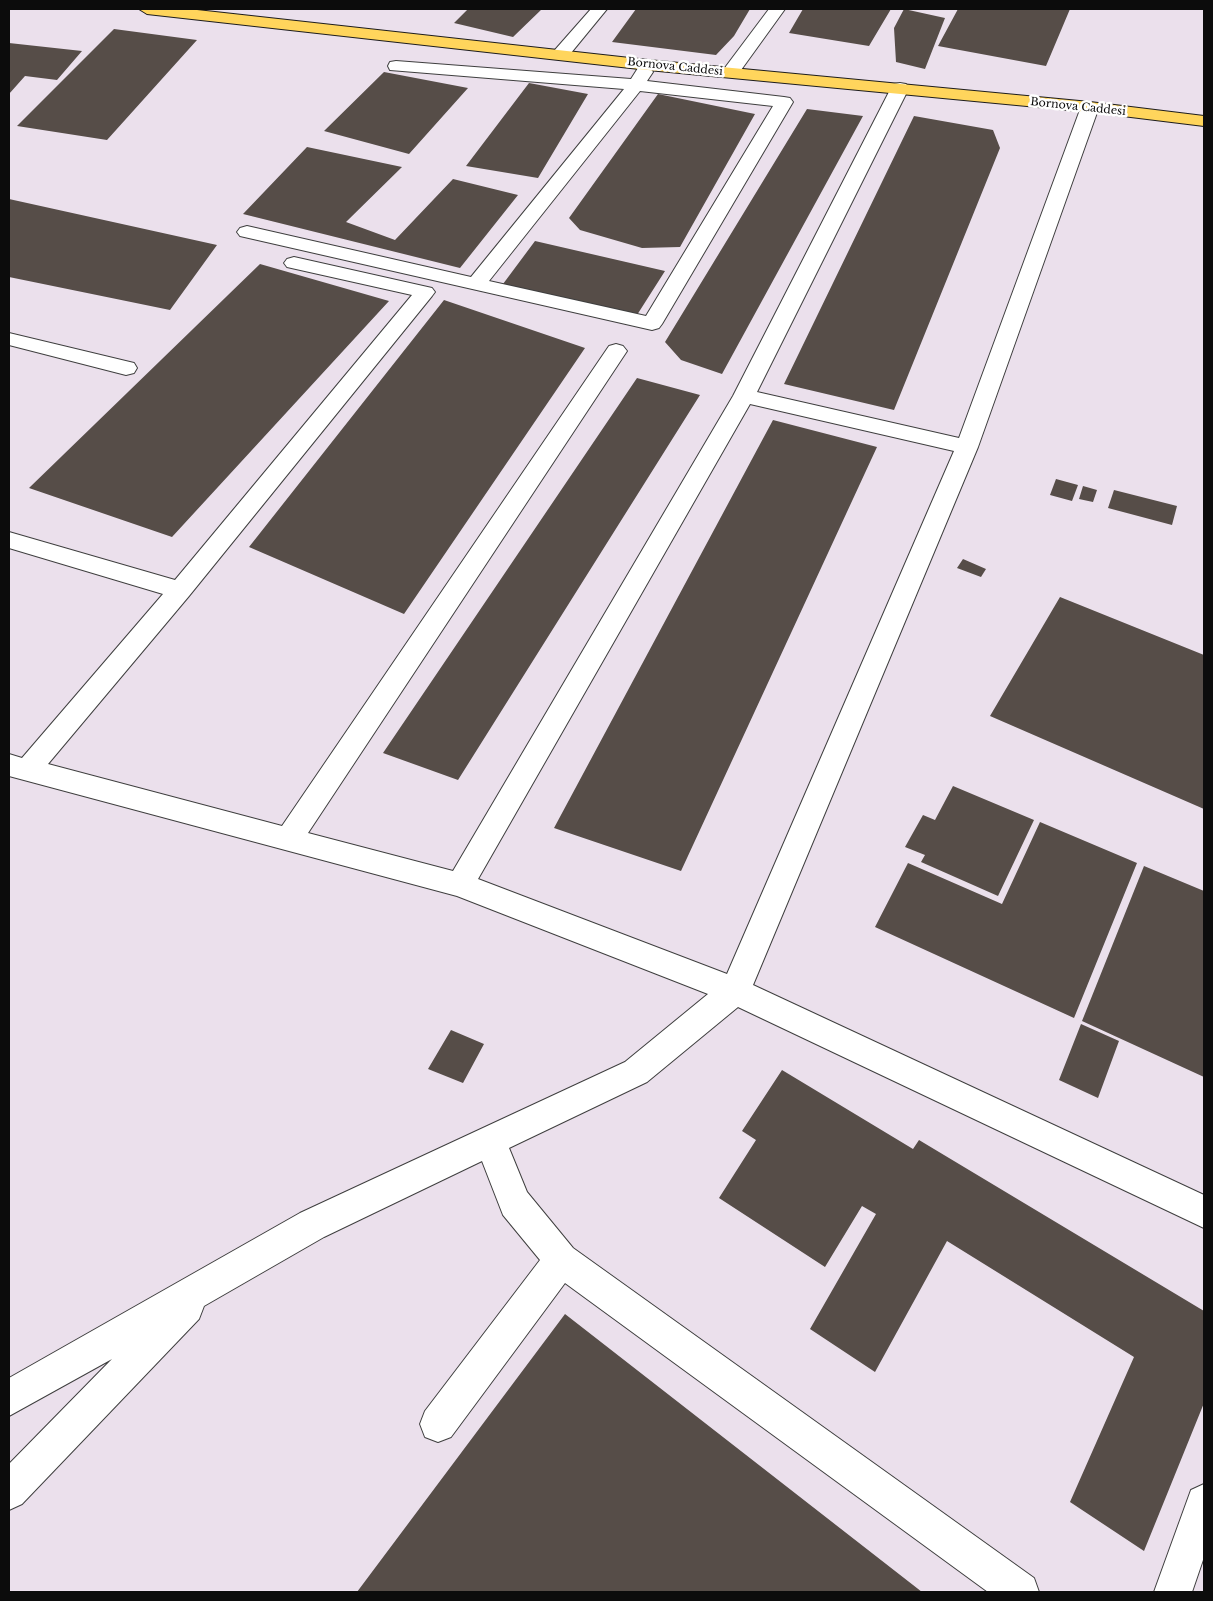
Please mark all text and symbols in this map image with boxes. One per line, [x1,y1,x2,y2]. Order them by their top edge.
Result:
street label: Bornova Caddesi [627,55,723,79]
street label: Bornova Caddesi [1030,95,1126,119]

